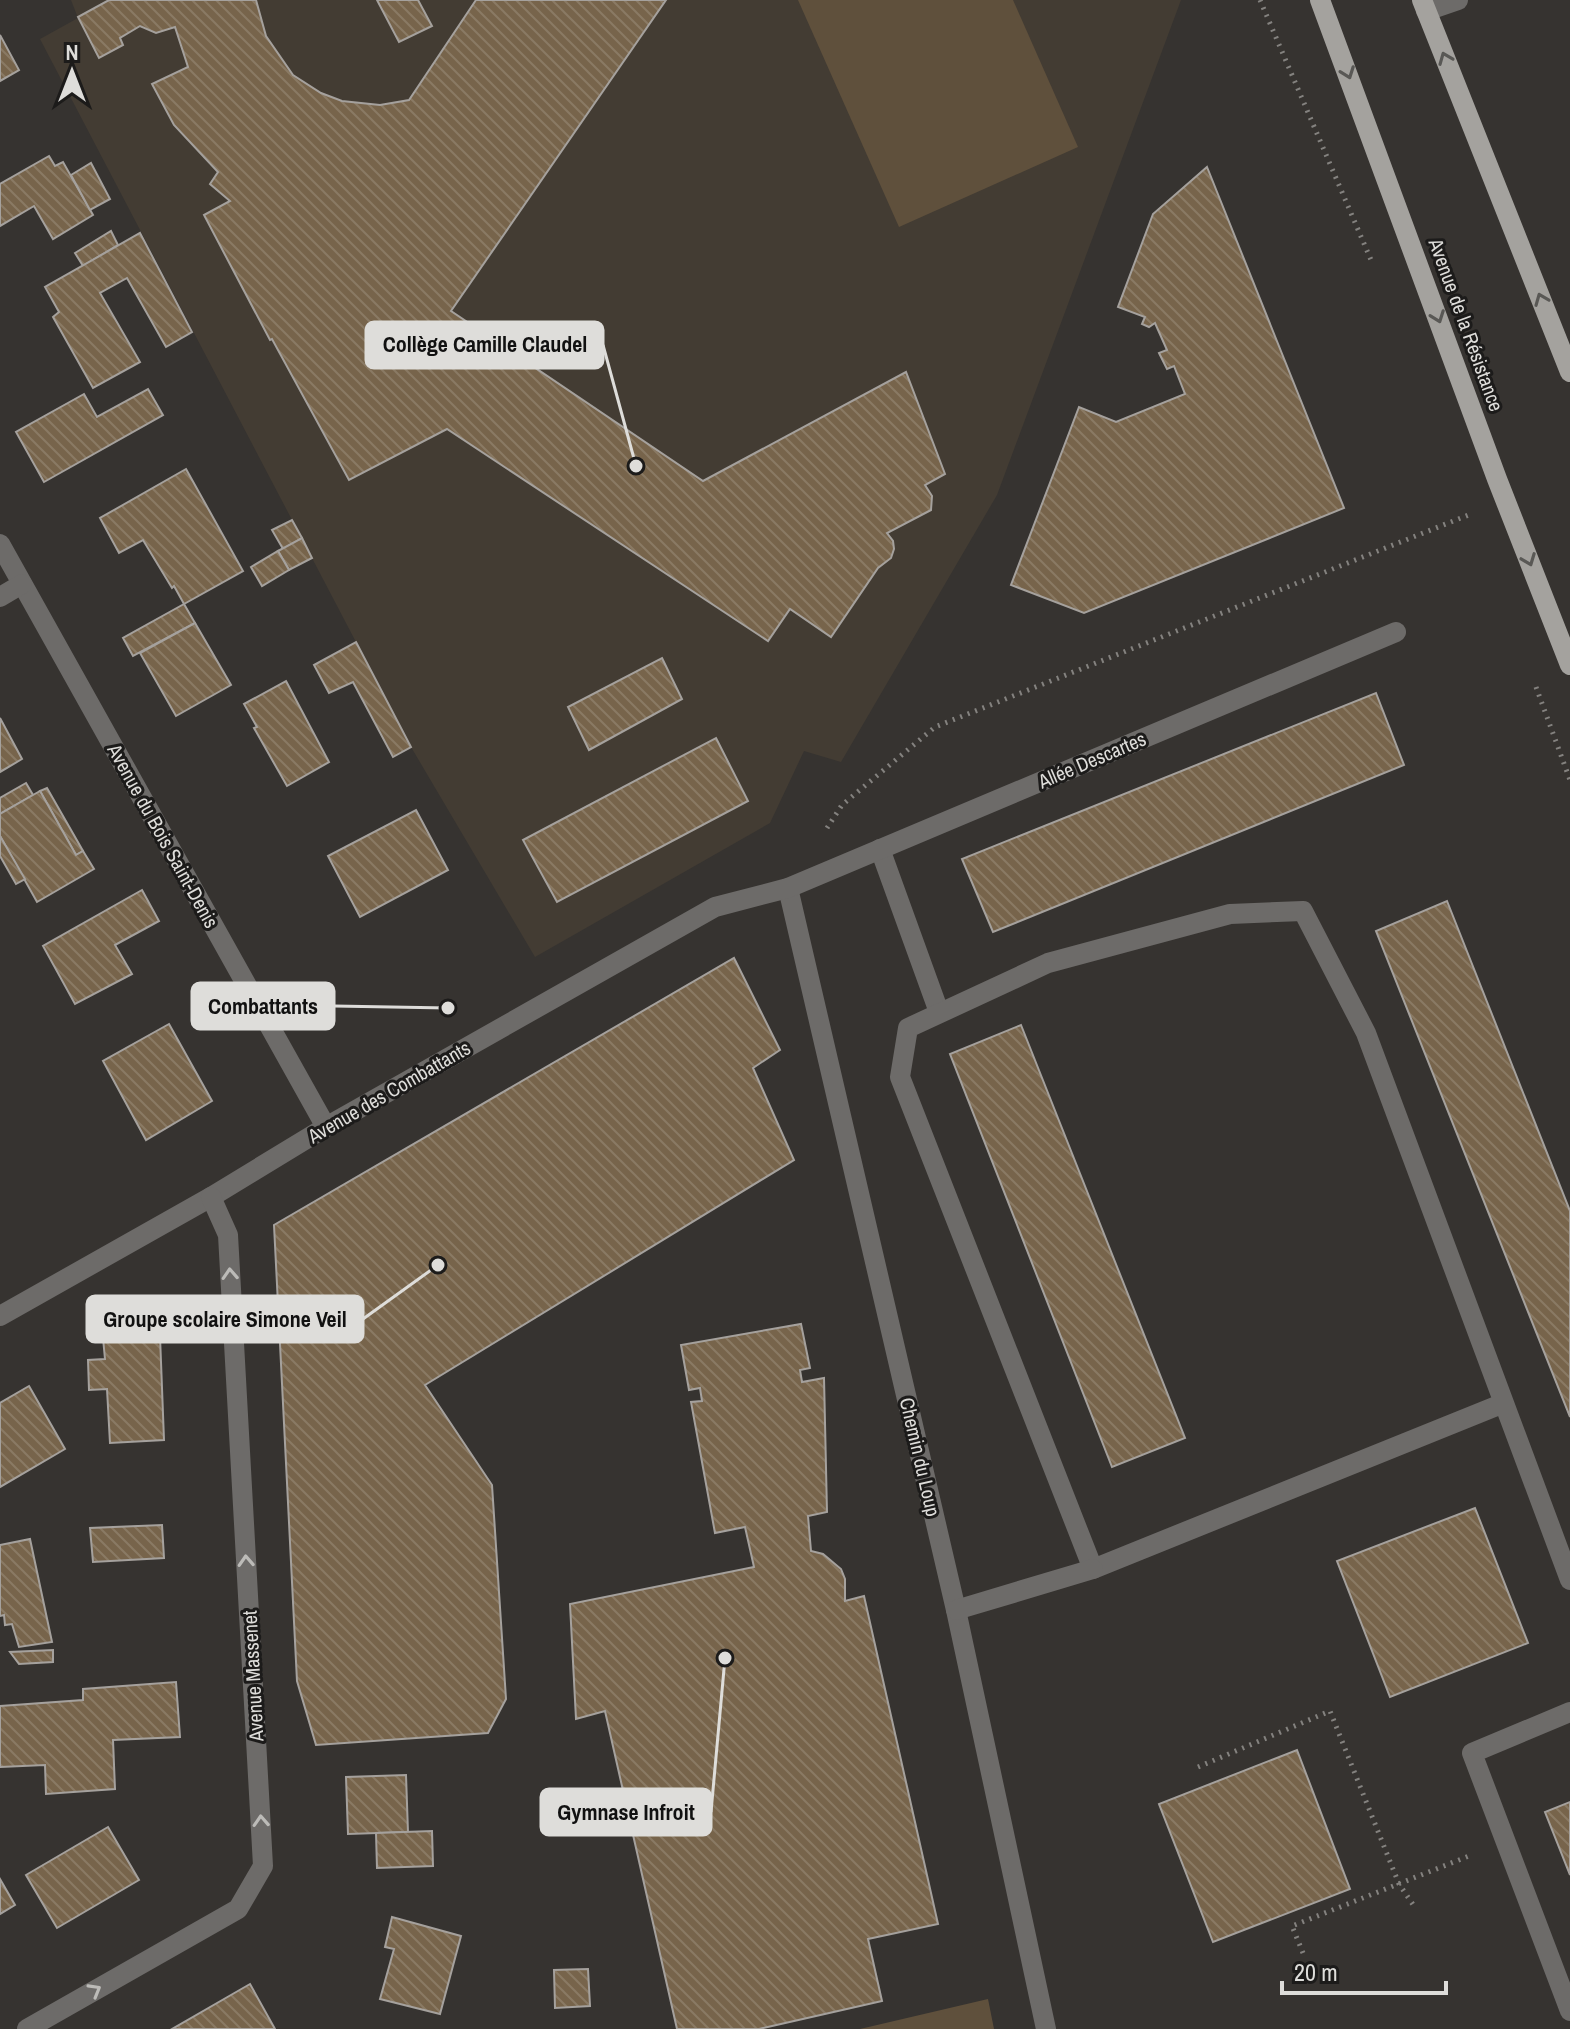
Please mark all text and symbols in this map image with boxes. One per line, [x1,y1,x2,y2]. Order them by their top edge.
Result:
north arrow [32,32,112,112]
text: N [65,37,79,67]
one-way arrow [1439,51,1455,66]
one-way arrow [1338,65,1355,79]
street label: Avenue de la Résistance [1422,234,1510,415]
one-way arrow [1535,293,1551,307]
one-way arrow [1428,309,1445,323]
callout: Collège Camille Claudel [366,322,603,368]
text: Collège Camille Claudel [383,329,587,359]
one-way arrow [1519,552,1536,566]
street label: Allée Descartes [1033,725,1150,795]
street label: Avenue du Bois Saint-Denis [101,738,225,933]
callout: Combattants [192,983,334,1029]
text: Combattants [208,991,318,1021]
street label: Avenue des Combattants [302,1034,475,1150]
one-way arrow [222,1267,239,1280]
callout: Groupe scolaire Simone Veil [87,1296,363,1342]
text: Groupe scolaire Simone Veil [103,1304,347,1334]
street label: Chemin du Loup [894,1395,947,1519]
one-way arrow [238,1554,255,1567]
street label: Avenue Massenet [236,1609,269,1743]
callout: Gymnase Infroit [541,1789,711,1835]
text: Gymnase Infroit [557,1797,695,1827]
one-way arrow [253,1814,270,1827]
scale bar [1282,1945,1446,1995]
text: 20 m [1294,1956,1338,1988]
one-way arrow [86,1985,101,2000]

